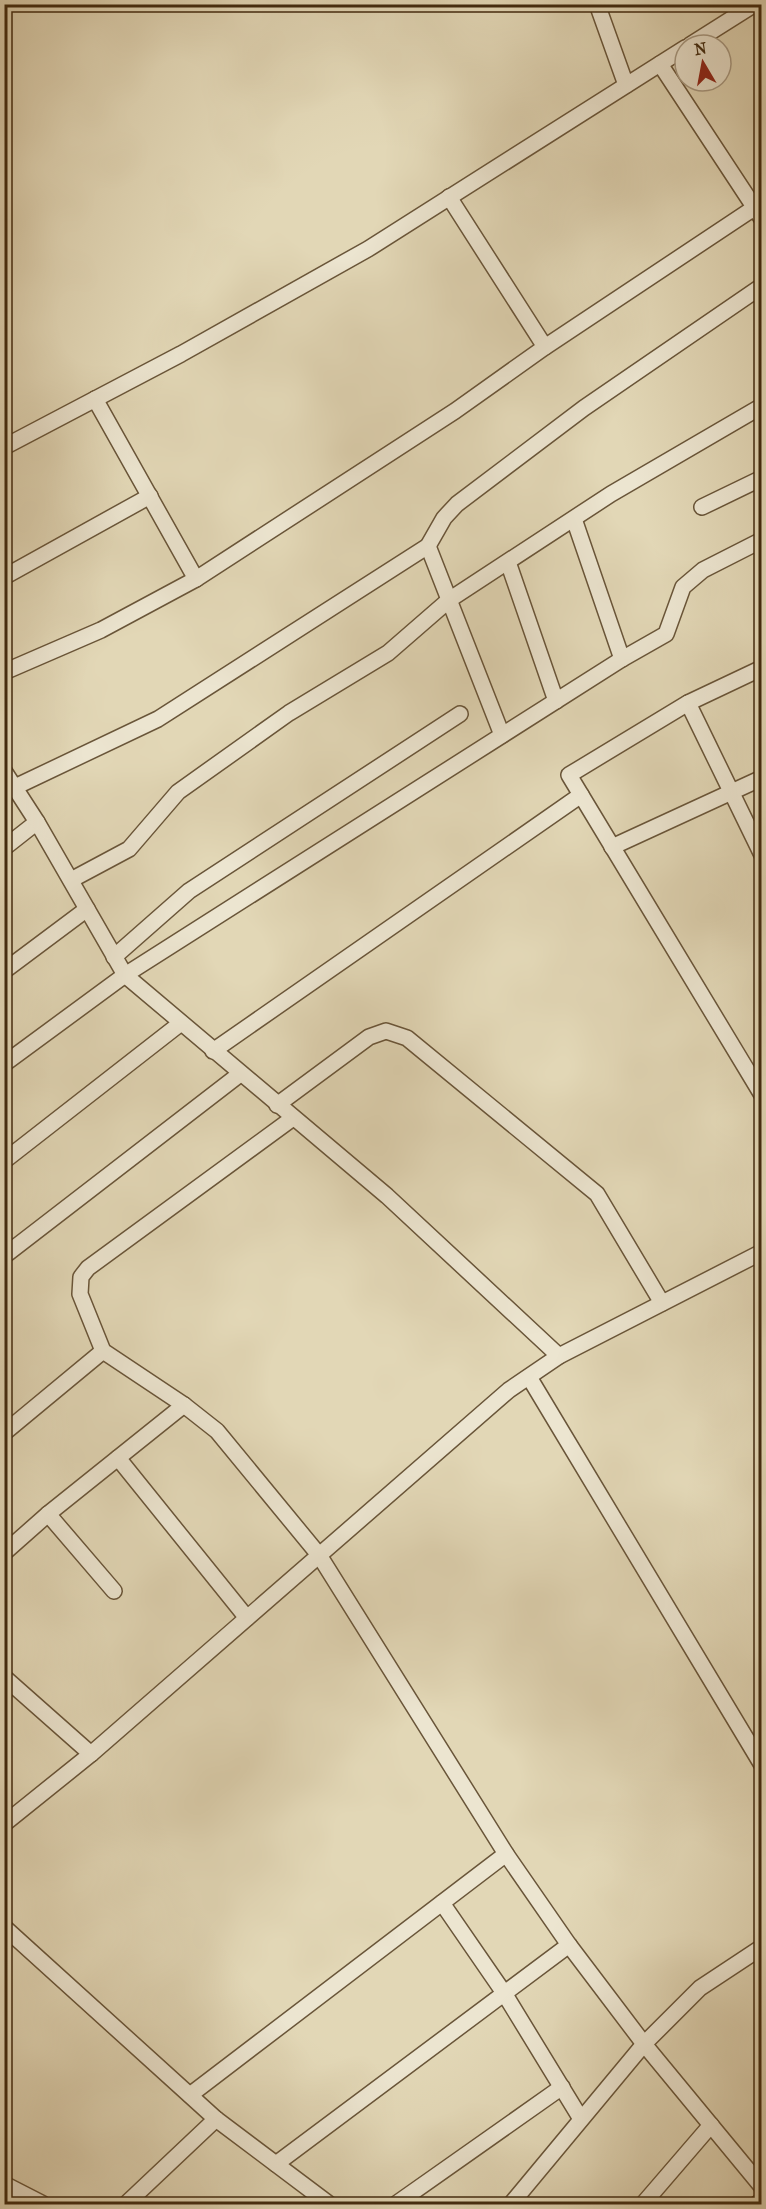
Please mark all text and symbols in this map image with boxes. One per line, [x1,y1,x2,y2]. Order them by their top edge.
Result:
north arrow [673,33,733,93]
text: N [693,38,709,59]

